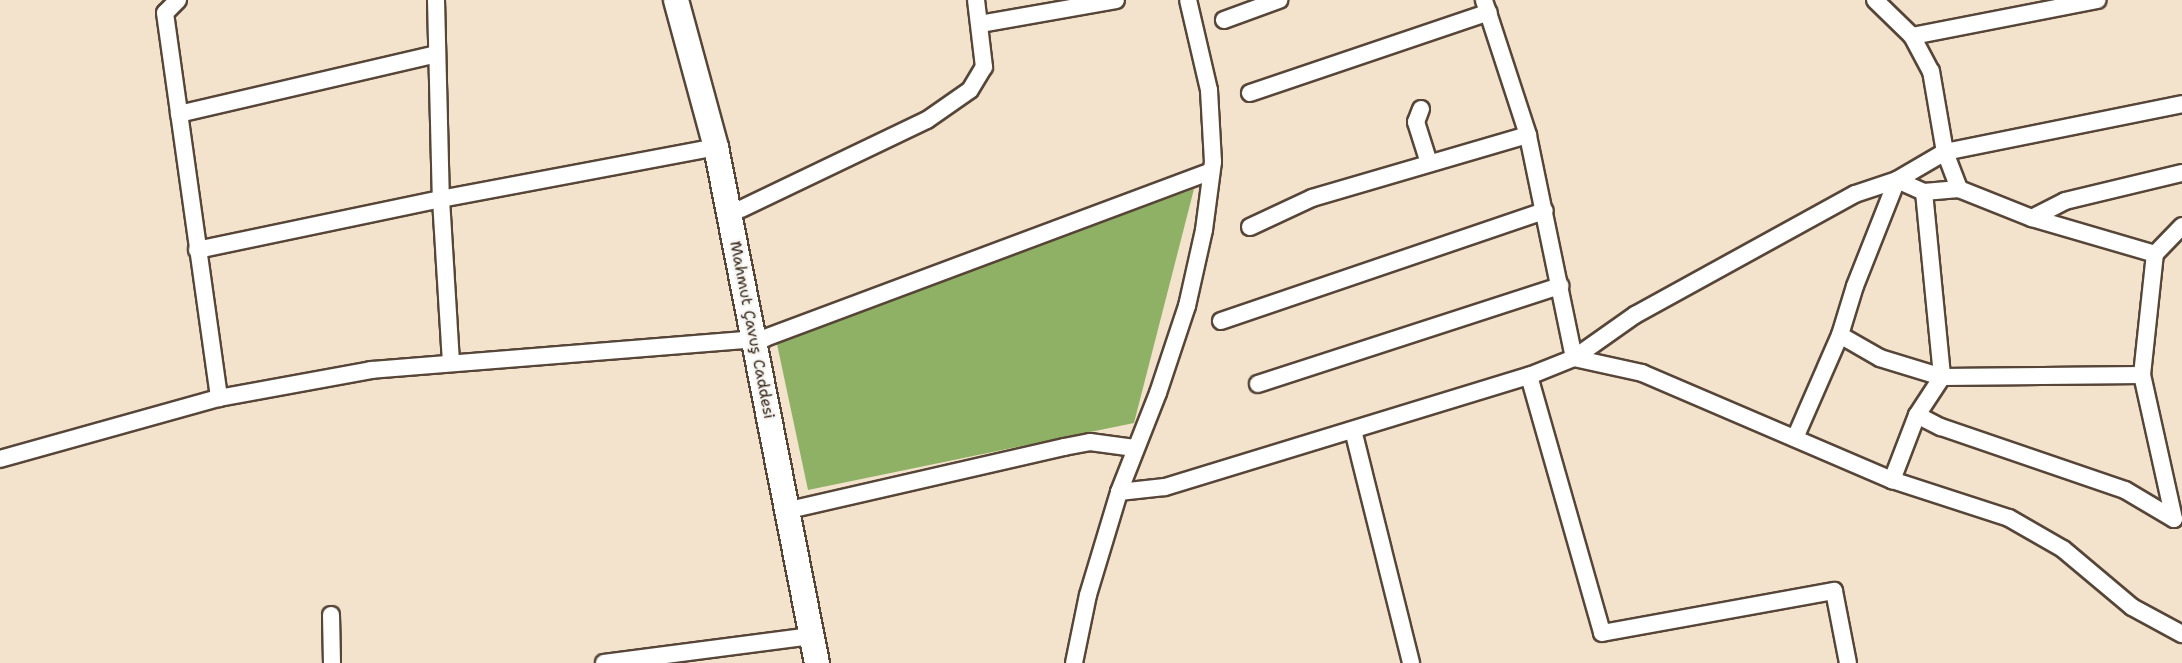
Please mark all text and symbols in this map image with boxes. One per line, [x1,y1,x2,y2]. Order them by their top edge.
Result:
street label: Mahmut Çavuş Caddesi [725,239,779,421]

